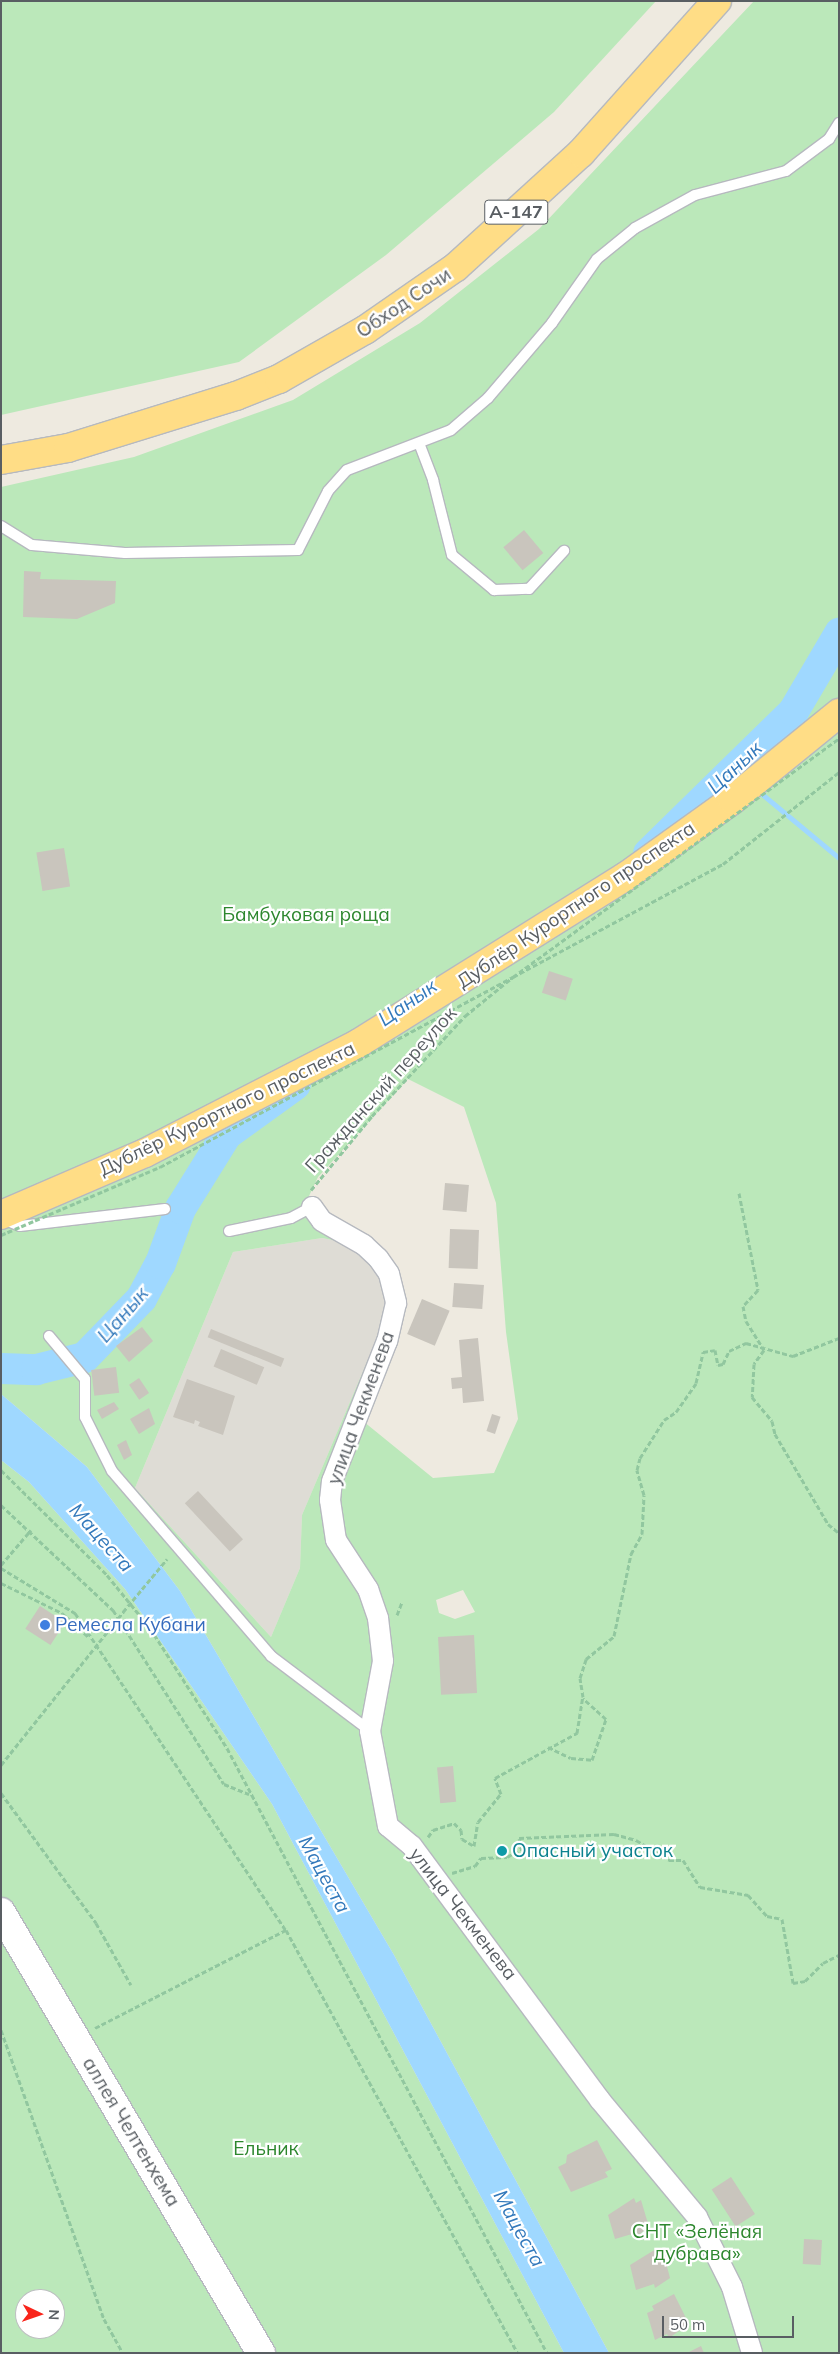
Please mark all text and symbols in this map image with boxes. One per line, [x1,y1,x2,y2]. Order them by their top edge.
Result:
road number: А-147 [484,196,548,228]
street label: Обход Сочи [352,263,456,343]
water label: Цанык [702,736,766,798]
street label: Дублёр Курортного проспекта [453,817,699,993]
park label: Бамбуковая роща [222,904,390,926]
water label: Цанык [373,973,441,1031]
street label: Гражданский переулок [300,1002,462,1178]
street label: Дублёр Курортного проспекта [95,1037,359,1181]
water label: Цанык [91,1281,153,1347]
street label: улица Чекменева [323,1328,399,1488]
water label: Мацеста [65,1498,139,1576]
place label: Ремесла Кубани [55,1614,206,1636]
marker: Ремесла Кубани [39,1619,51,1631]
water label: Мацеста [294,1831,356,1917]
place label: Опасный участок [512,1840,673,1862]
street label: улица Чекменева [404,1843,522,1985]
marker: Опасный участок [496,1845,508,1857]
street label: аллея Челтенхема [77,2053,185,2211]
park label: Ельник [233,2138,299,2160]
water label: Мацеста [489,2185,551,2271]
park label: СНТ «Зелёная дубрава» [632,2221,762,2265]
north arrow [15,2289,65,2339]
scale bar [665,2306,798,2338]
text: N [45,2309,63,2320]
text: 50 m [670,2315,705,2334]

